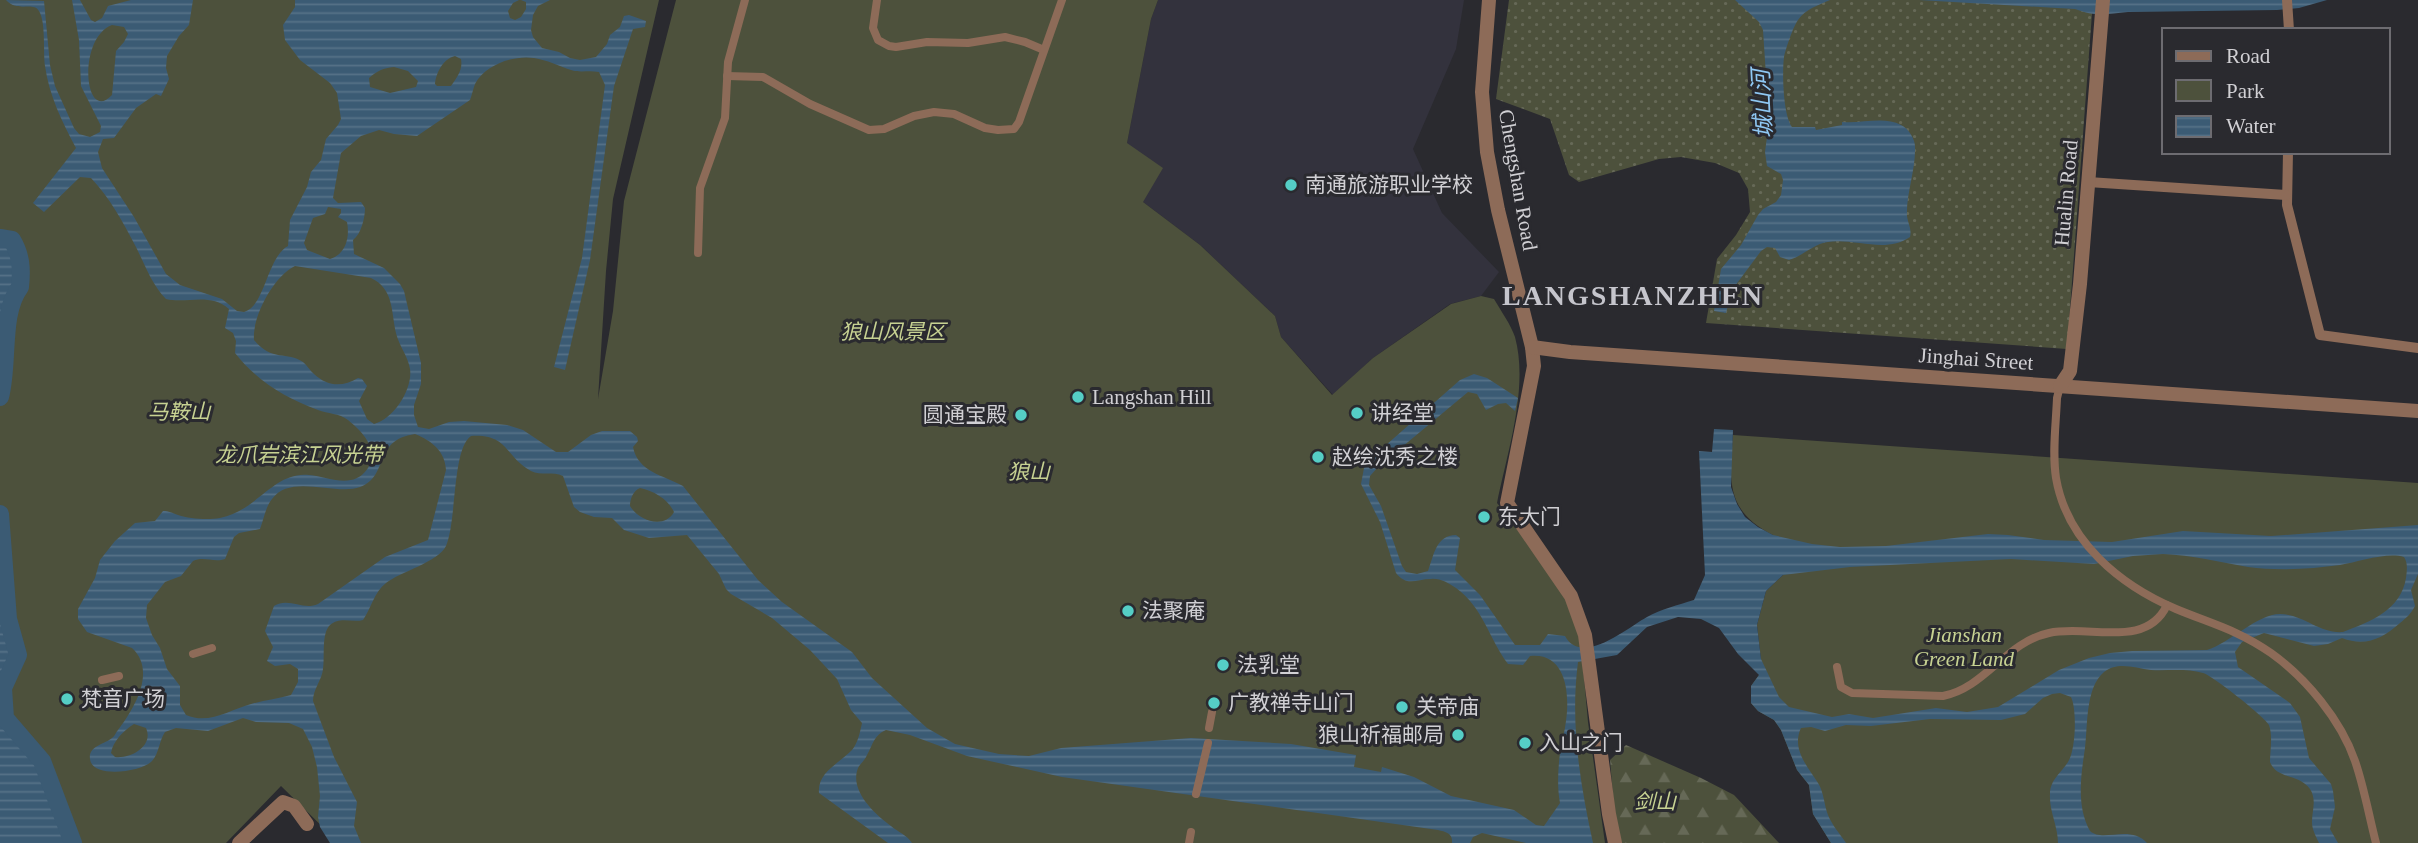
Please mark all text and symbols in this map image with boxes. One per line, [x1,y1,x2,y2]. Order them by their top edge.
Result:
legend [2162,28,2390,154]
text: Road [2226,44,2271,68]
water label: 城山河 [1748,65,1777,139]
text: Park [2226,79,2265,103]
street label: Chengshan Road [1494,108,1542,253]
text: Water [2226,114,2276,138]
street label: Hualin Road [2049,138,2083,247]
place label: 南通旅游职业学校 [1305,173,1473,197]
marker: 南通旅游职业学校 [1283,177,1299,193]
district label: LANGSHANZHEN [1502,280,1764,311]
park label: 狼山风景区 [841,320,948,344]
street label: Jinghai Street [1918,343,2034,375]
place label: Langshan Hill [1092,385,1212,409]
marker: Langshan Hill [1070,389,1086,405]
park label: 马鞍山 [148,400,212,424]
place label: 讲经堂 [1371,401,1434,425]
place label: 圆通宝殿 [923,403,1007,427]
marker: 讲经堂 [1349,405,1365,421]
marker: 圆通宝殿 [1013,407,1029,423]
park label: 龙爪岩滨江风光带 [215,443,386,467]
place label: 赵绘沈秀之楼 [1332,445,1458,469]
marker: 赵绘沈秀之楼 [1310,449,1326,465]
park label: 狼山 [1008,460,1052,484]
place label: 东大门 [1498,505,1561,529]
marker: 东大门 [1476,509,1492,525]
place label: 法聚庵 [1142,599,1205,623]
marker: 法聚庵 [1120,603,1136,619]
park label: Jianshan Green Land [1914,623,2015,671]
place label: 法乳堂 [1237,653,1300,677]
marker: 法乳堂 [1215,657,1231,673]
place label: 梵音广场 [81,687,165,711]
marker: 梵音广场 [59,691,75,707]
place label: 广教禅寺山门 [1228,691,1354,715]
marker: 广教禅寺山门 [1206,695,1222,711]
place label: 关帝庙 [1416,695,1479,719]
marker: 关帝庙 [1394,699,1410,715]
place label: 狼山祈福邮局 [1318,723,1444,747]
marker: 狼山祈福邮局 [1450,727,1466,743]
place label: 入山之门 [1539,731,1623,755]
marker: 入山之门 [1517,735,1533,751]
park label: 剑山 [1634,790,1678,814]

